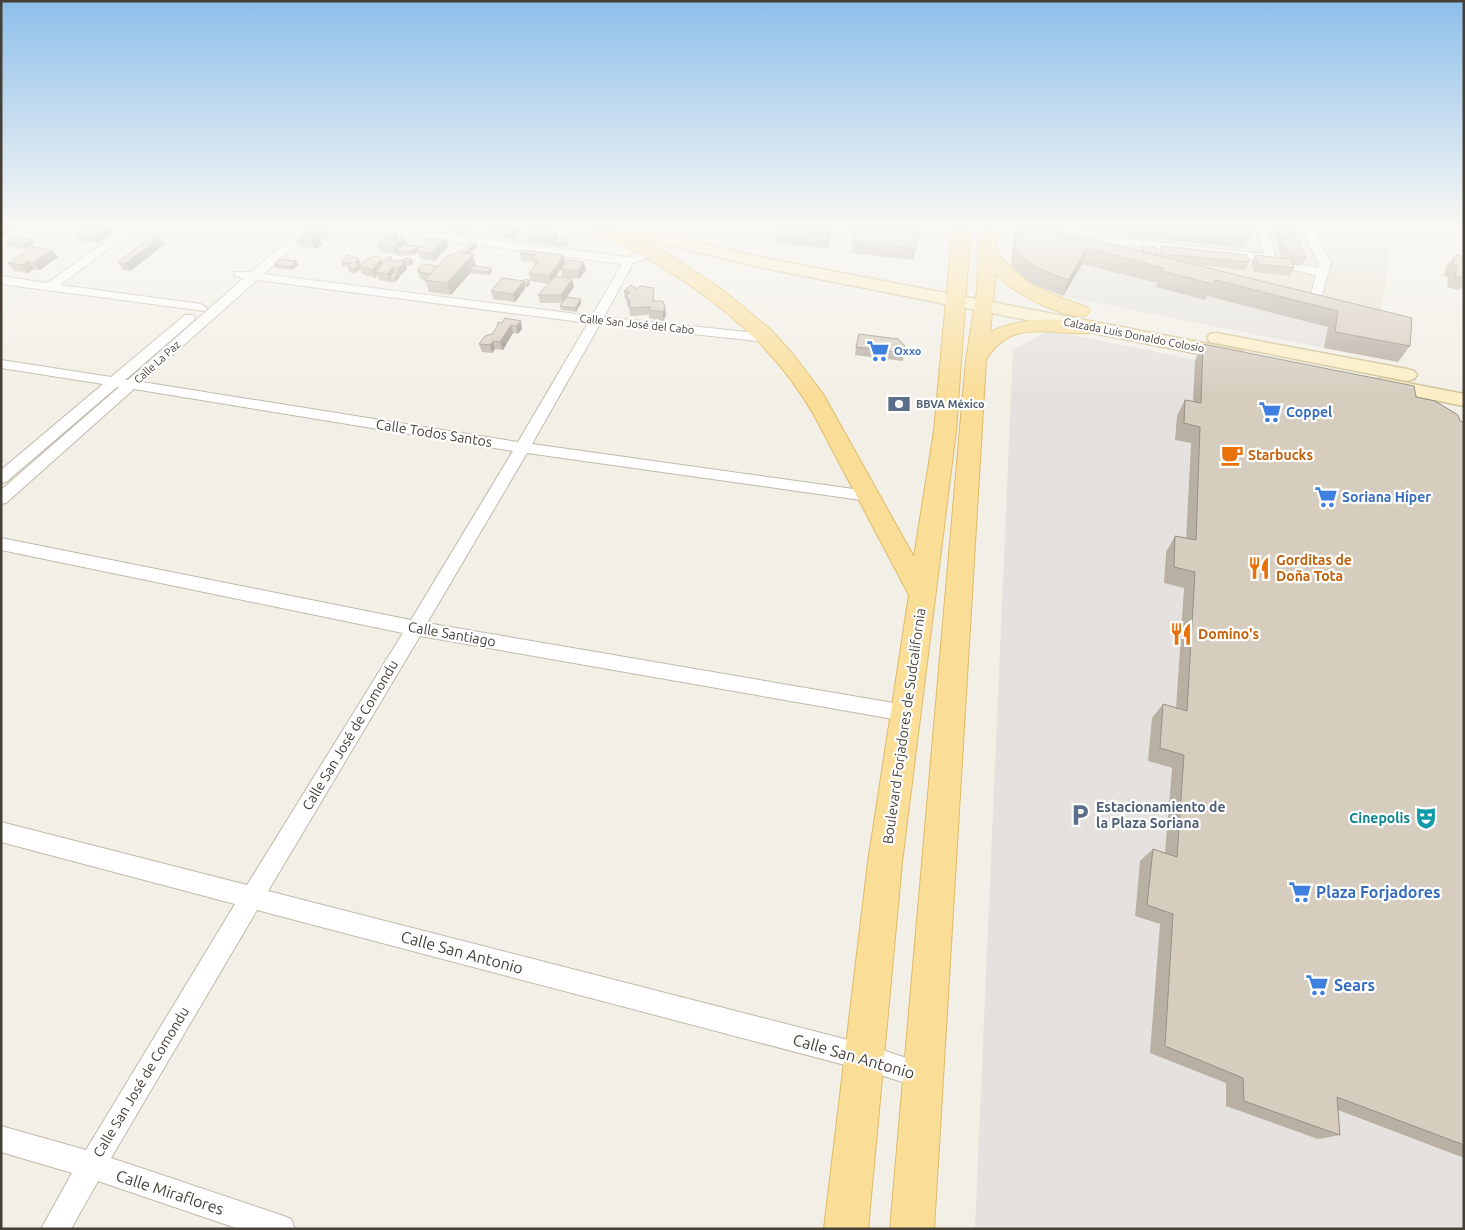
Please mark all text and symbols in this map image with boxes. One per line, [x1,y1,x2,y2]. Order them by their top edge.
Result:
street label: Calle San José del Cabo [579,312,695,336]
street label: Calzada Luis Donaldo Colosio [1063,315,1205,355]
street label: Calle La Paz [132,338,182,386]
supermarket icon: Oxxo [865,338,891,364]
place label: Oxxo [894,345,922,357]
bank icon: BBVA México [886,391,912,417]
place label: BBVA México [916,398,985,410]
supermarket icon: Coppel [1257,399,1283,425]
place label: Coppel [1286,404,1332,420]
street label: Calle Todos Santos [375,416,493,450]
cafe icon: Starbucks [1219,442,1245,468]
place label: Starbucks [1248,447,1313,463]
supermarket icon: Soriana Híper [1313,484,1339,510]
place label: Soriana Híper [1342,489,1431,505]
place label: Gorditas de Doña Tota [1276,552,1352,584]
restaurant icon: Gorditas de Doña Tota [1246,555,1272,581]
street label: Boulevard Forjadores de Sudcalifornia [880,607,928,845]
street label: Calle Santiago [407,618,497,650]
restaurant icon: Domino's [1168,621,1194,647]
place label: Domino's [1198,626,1259,642]
street label: Calle San José de Comondu [299,657,401,813]
place label: Estacionamiento de la Plaza Soriana [1096,799,1226,831]
parking icon: Estacionamiento de la Plaza Soriana [1067,802,1093,828]
theatre icon: Cinepolis [1413,805,1439,831]
place label: Cinepolis [1349,810,1410,826]
supermarket icon: Plaza Forjadores [1287,879,1313,905]
place label: Plaza Forjadores [1316,883,1441,901]
street label: Calle San Antonio [399,927,525,977]
supermarket icon: Sears [1304,972,1330,998]
place label: Sears [1334,976,1375,994]
street label: Calle San José de Comondu [90,1004,192,1160]
street label: Calle San Antonio [791,1030,917,1082]
street label: Calle Miraflores [114,1166,226,1218]

